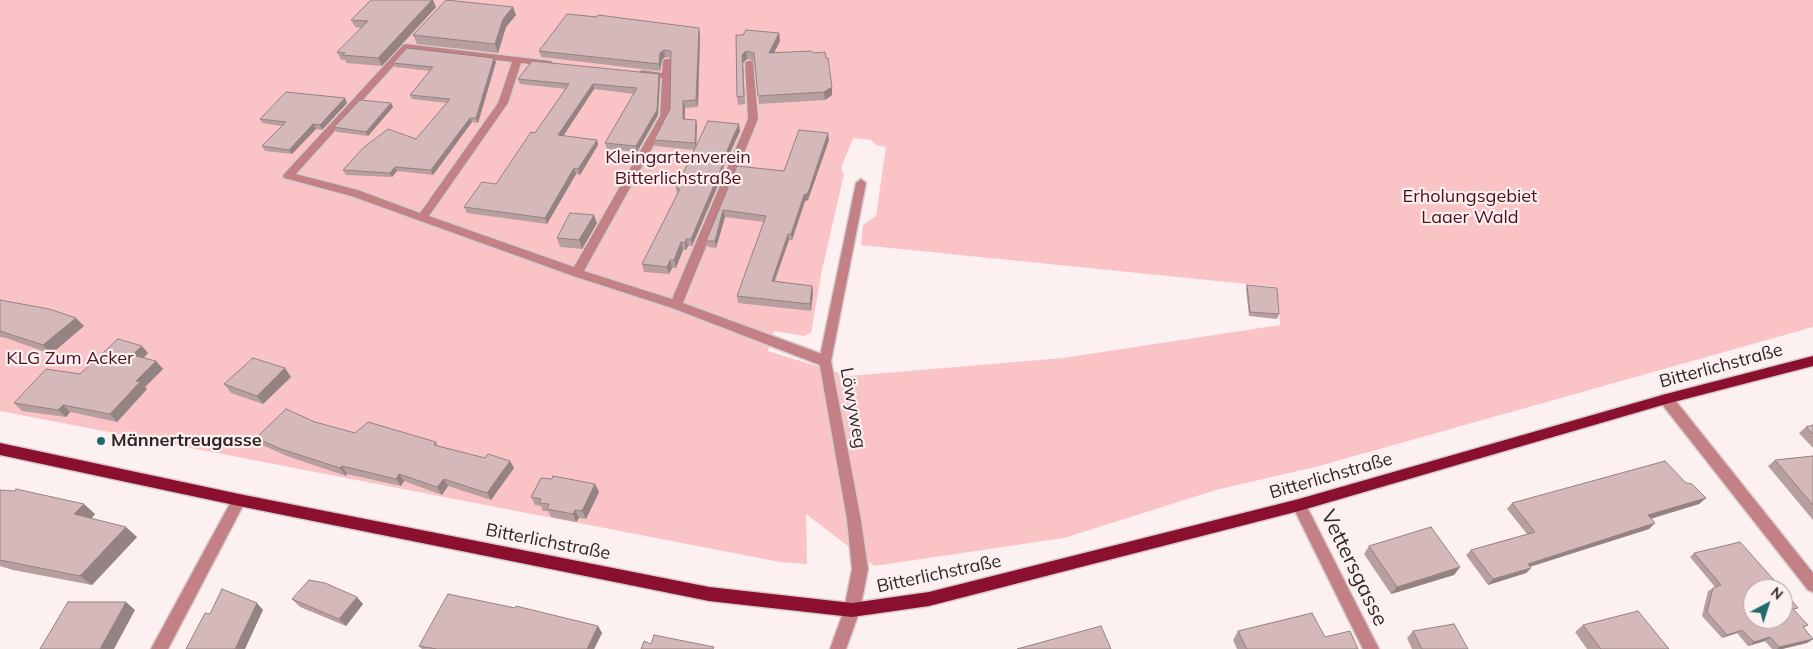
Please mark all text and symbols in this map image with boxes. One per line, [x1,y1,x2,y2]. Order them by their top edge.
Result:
park label: Kleingartenverein Bitterlichstraße [605,147,751,190]
park label: Erholungsgebiet Laaer Wald [1403,186,1537,228]
street label: Bitterlichstraße [1657,339,1785,393]
park label: KLG Zum Acker [6,348,134,370]
street label: Löwyweg [835,366,871,450]
place label: Männertreugasse [111,430,262,452]
marker: Männertreugasse [95,435,107,447]
street label: Bitterlichstraße [1267,448,1395,504]
street label: Vettersgasse [1315,506,1393,630]
street label: Bitterlichstraße [484,519,612,565]
street label: Bitterlichstraße [875,550,1003,598]
north arrow [1743,579,1793,629]
text: N [1767,583,1787,604]

